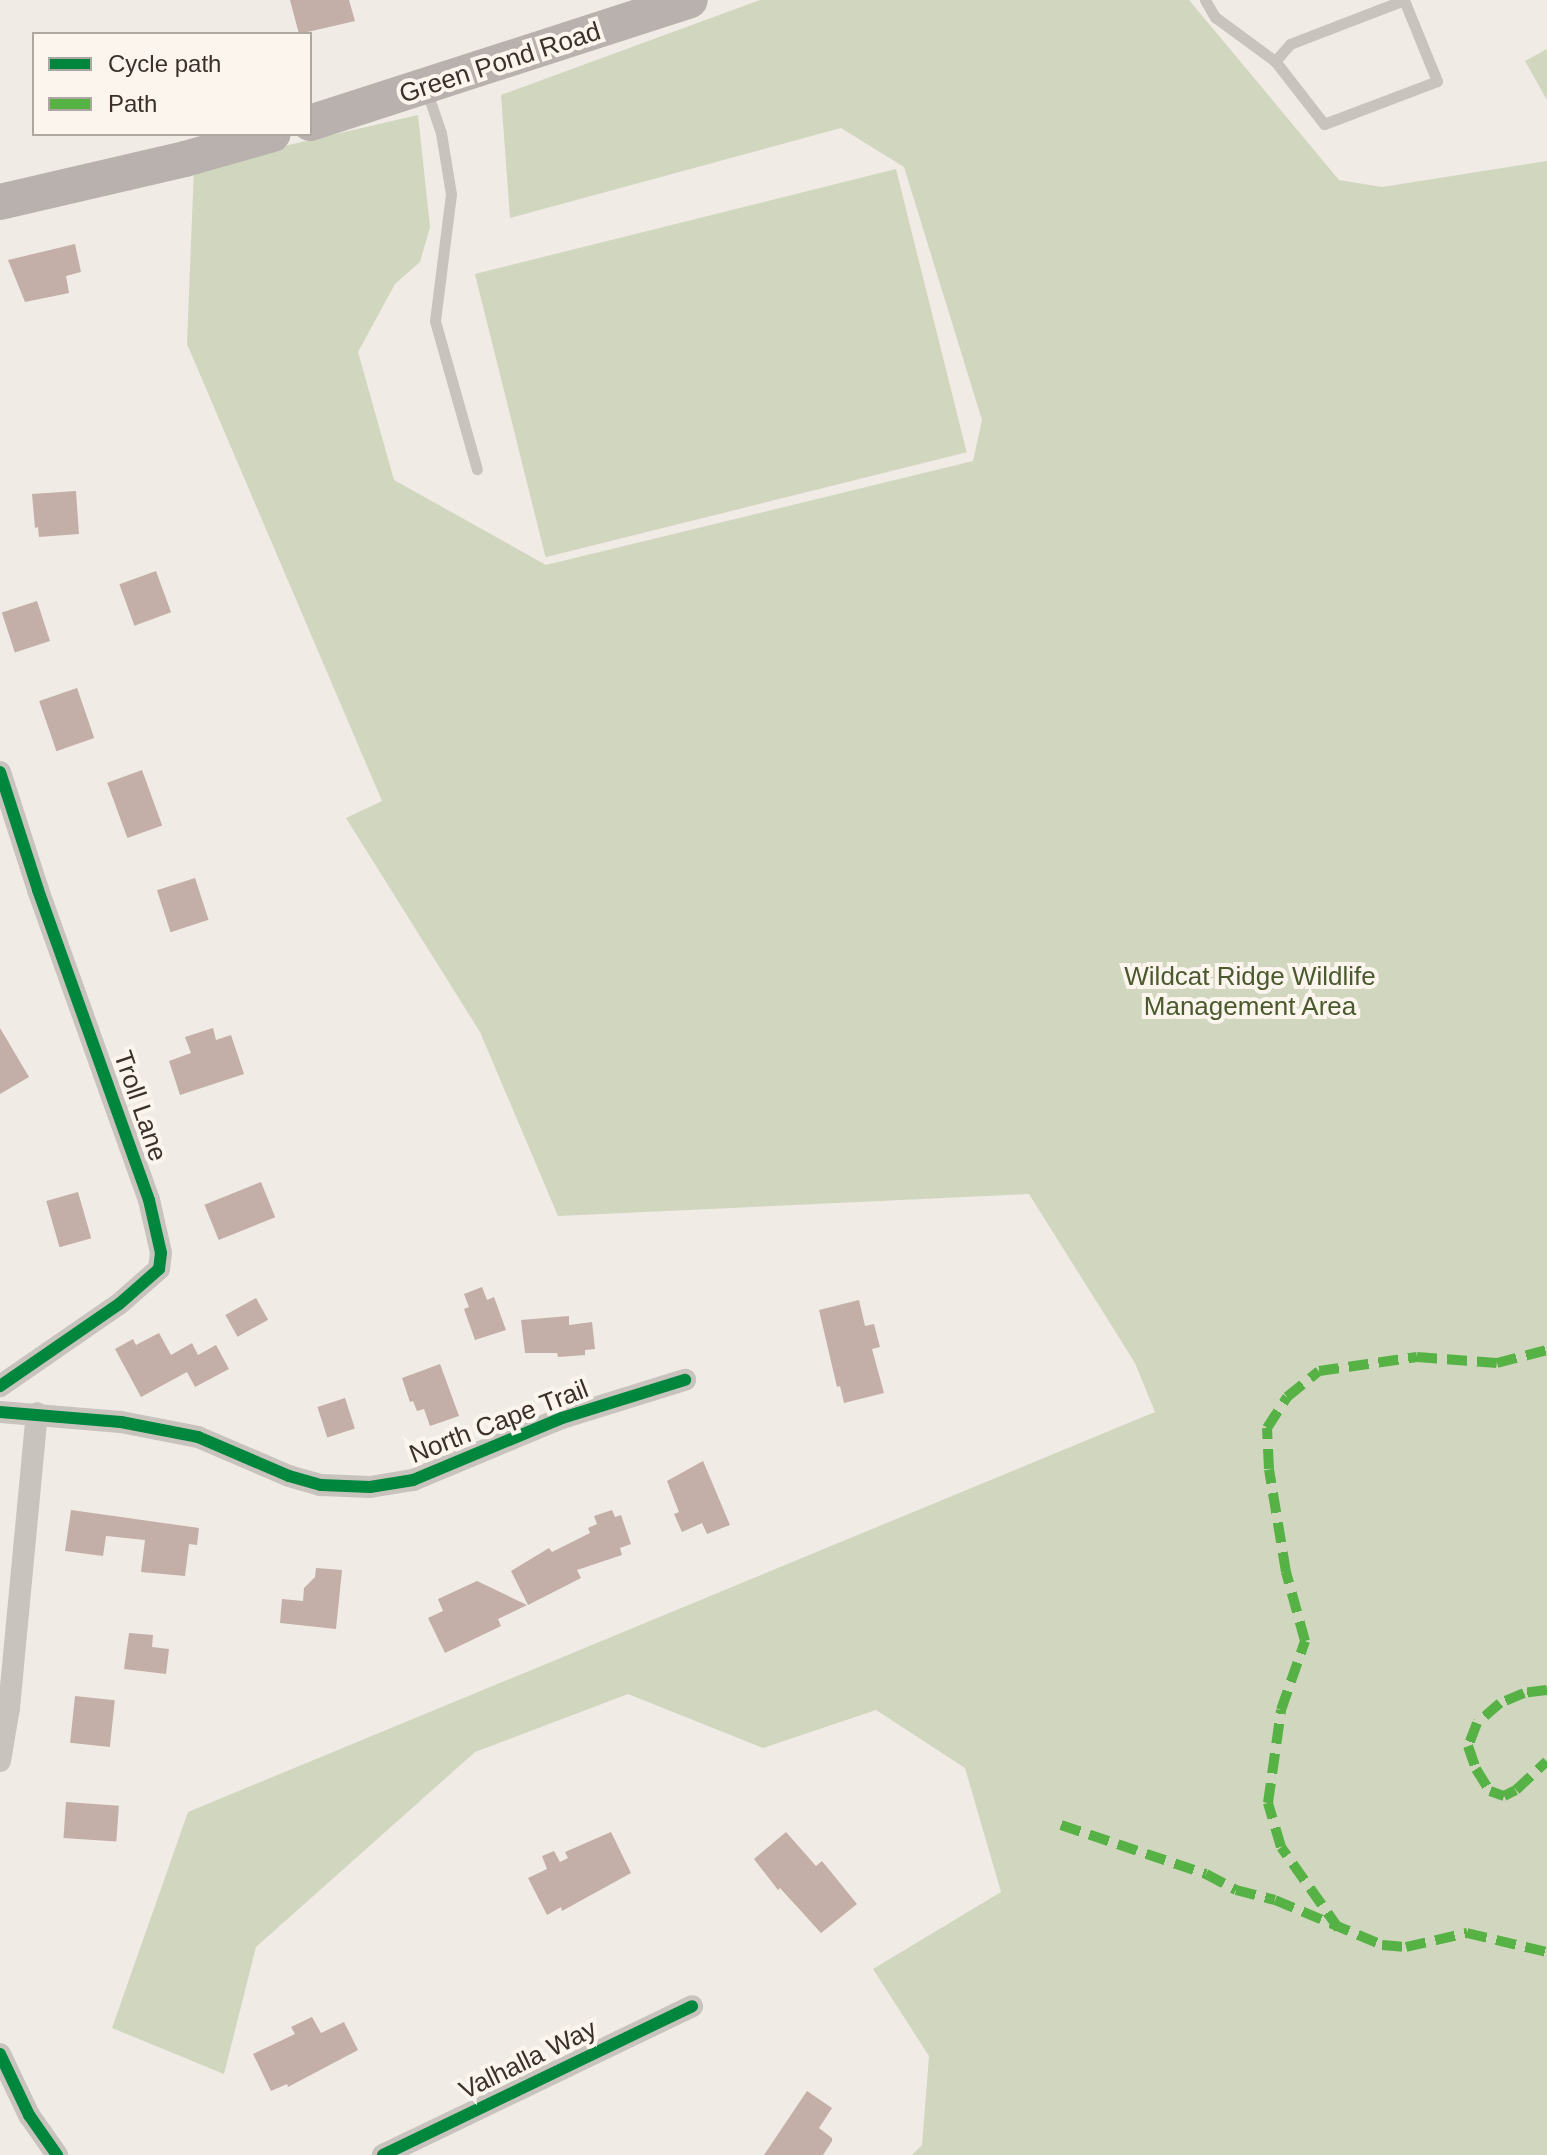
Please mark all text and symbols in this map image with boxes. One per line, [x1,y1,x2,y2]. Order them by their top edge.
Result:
street label: Green Pond Road [396,16,604,110]
legend [32,32,312,136]
text: Cycle path [108,50,221,77]
text: Path [108,90,157,117]
park label: Wildcat Ridge Wildlife Management Area [1124,961,1376,1022]
street label: Troll Lane [107,1047,173,1165]
street label: North Cape Trail [405,1373,593,1471]
street label: Valhalla Way [454,2013,602,2107]

